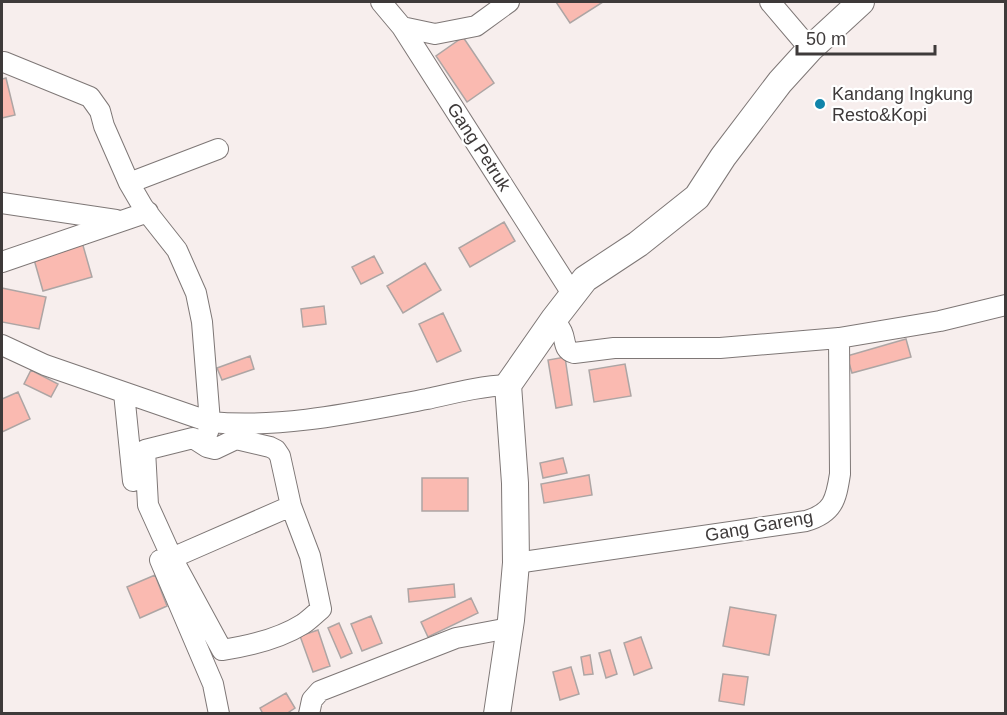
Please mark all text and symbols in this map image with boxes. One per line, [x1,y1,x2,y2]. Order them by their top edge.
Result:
scale bar [797,18,935,56]
text: 50 m [806,29,846,49]
place label: Kandang Ingkung Resto&Kopi [832,84,973,125]
marker: Kandang Ingkung Resto&Kopi [813,97,827,111]
street label: Gang Petruk [443,99,515,196]
street label: Gang Gareng [704,507,814,545]

